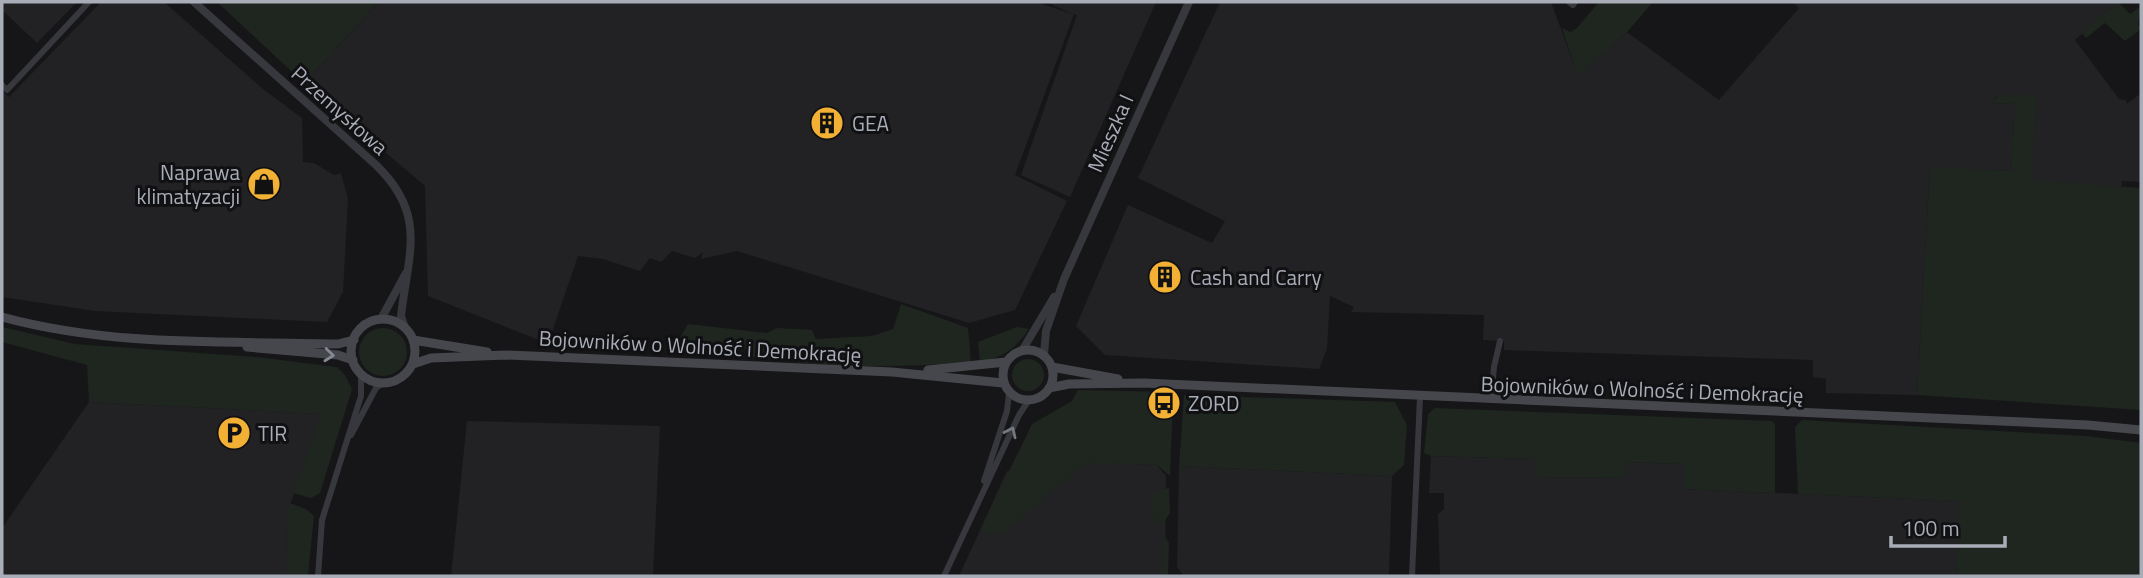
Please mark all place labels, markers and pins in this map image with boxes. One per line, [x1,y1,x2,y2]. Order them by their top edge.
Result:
building icon: GEA [808,104,846,142]
place label: GEA [852,107,890,139]
place label: Naprawa klimatyzacji [136,156,240,212]
shop icon: Naprawa klimatyzacji [245,165,283,203]
building icon: Cash and Carry [1146,258,1184,296]
place label: Cash and Carry [1190,261,1322,293]
bus stop icon: ZORD [1145,384,1183,422]
place label: ZORD [1188,387,1240,419]
parking icon: TIR [215,414,253,452]
place label: TIR [258,417,287,449]

